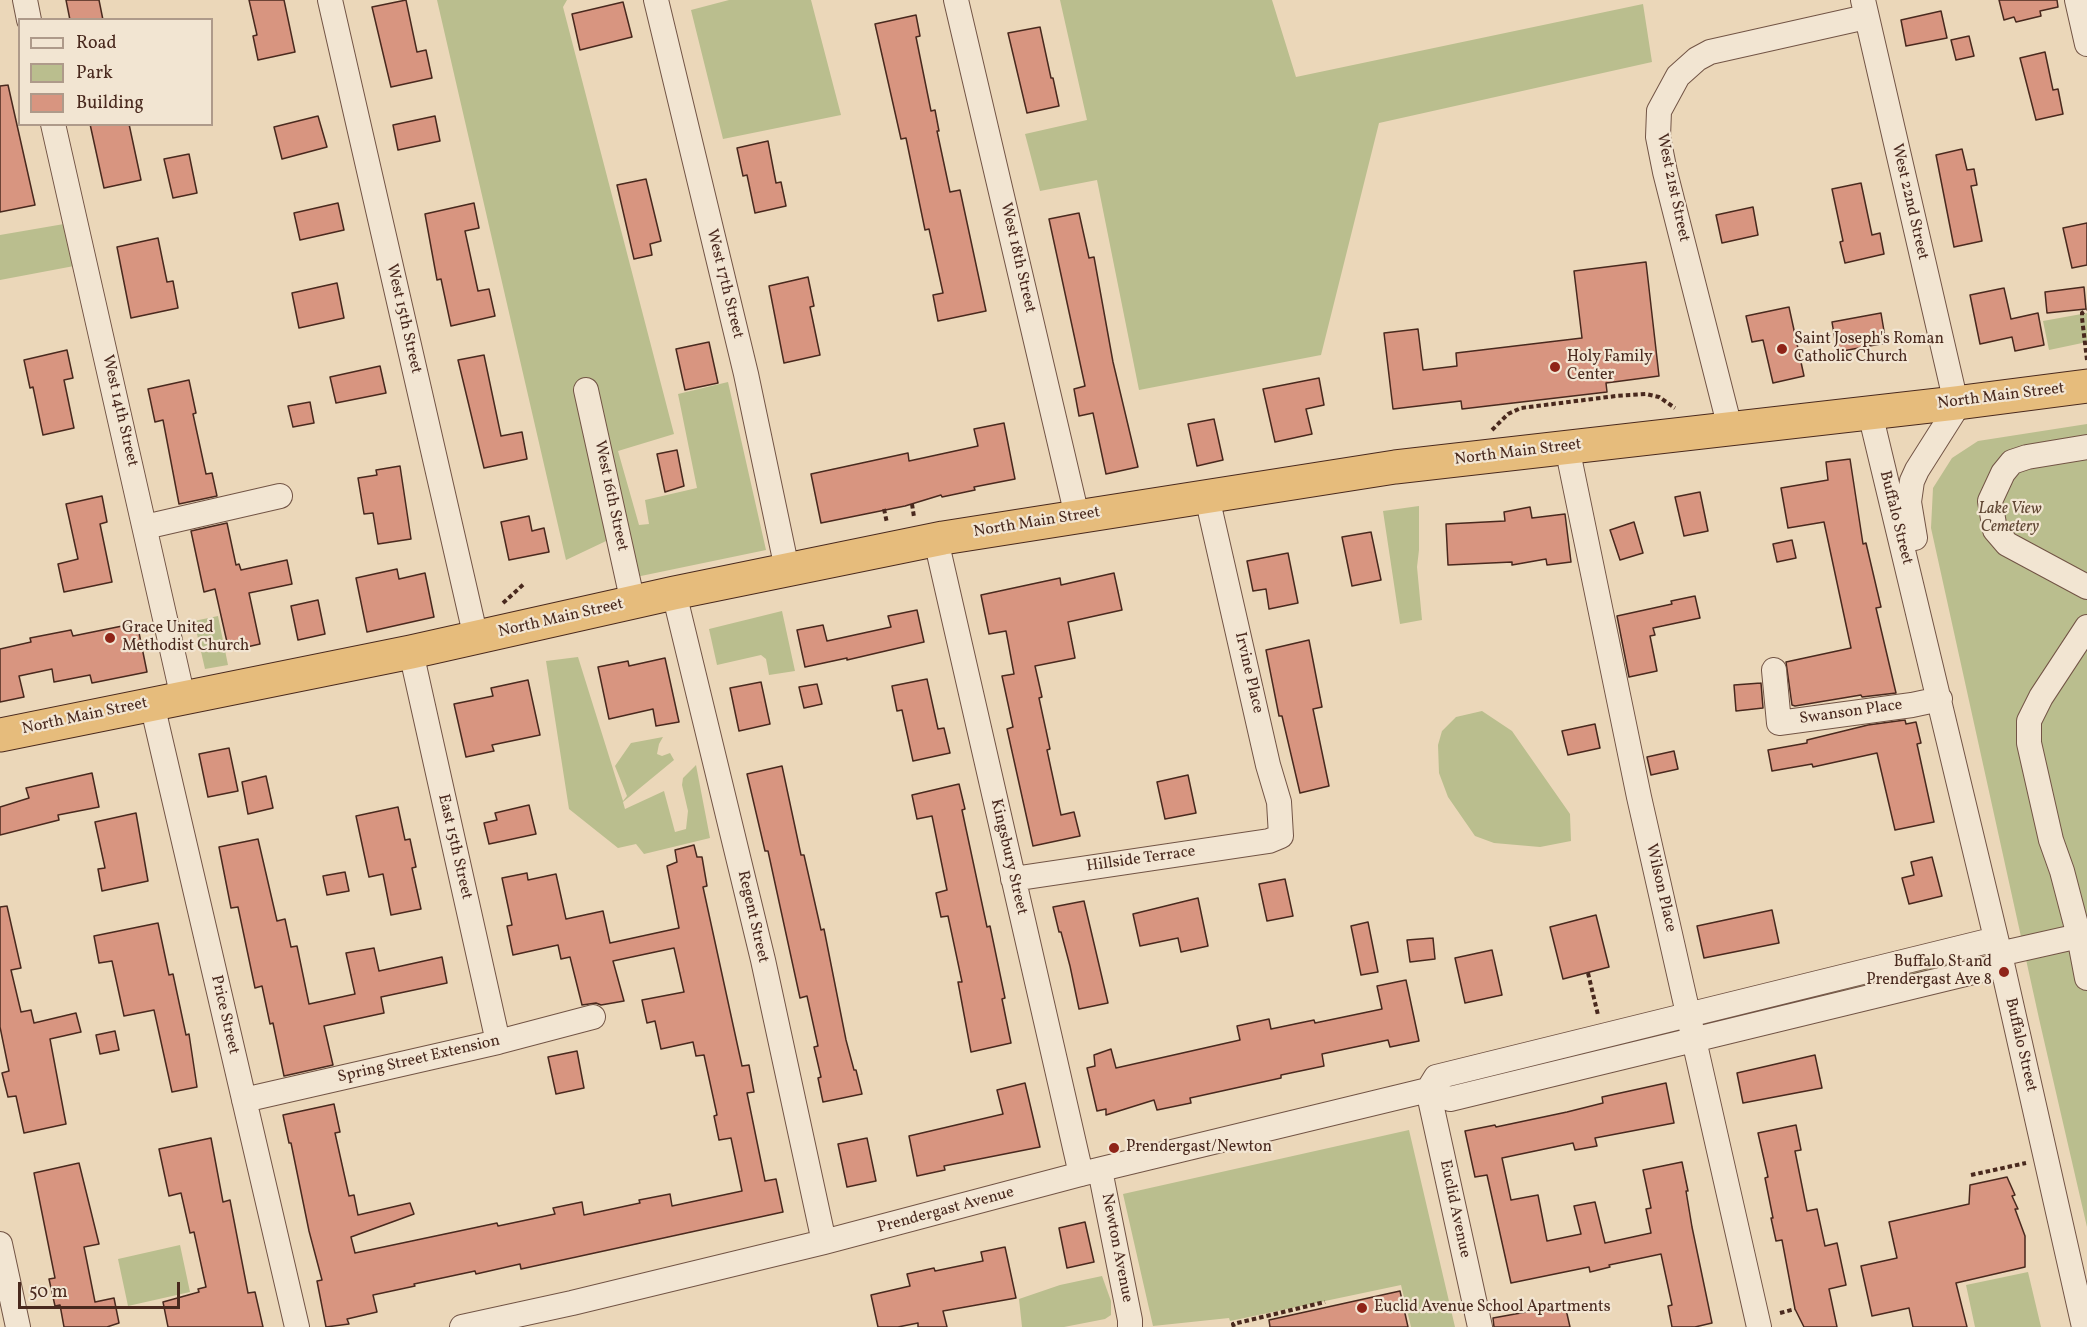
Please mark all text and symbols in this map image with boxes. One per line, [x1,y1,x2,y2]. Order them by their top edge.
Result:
legend [18,18,213,126]
text: Road [76,31,117,56]
text: Park [76,61,113,86]
text: Building [76,91,144,116]
street label: West 21st Street [1651,132,1693,244]
street label: West 22nd Street [1886,142,1932,262]
street label: West 18th Street [995,201,1039,315]
street label: West 17th Street [701,227,747,341]
street label: West 15th Street [381,262,425,376]
place label: Saint Joseph's Roman Catholic Church [1794,330,1944,368]
marker: Saint Joseph's Roman Catholic Church [1775,342,1789,356]
place label: Holy Family Center [1567,348,1653,386]
street label: West 14th Street [97,353,141,469]
marker: Holy Family Center [1548,360,1562,374]
street label: North Main Street [1936,380,2066,414]
street label: North Main Street [1453,436,1583,470]
street label: West 16th Street [589,439,631,553]
street label: Buffalo Street [1874,469,1916,567]
park label: Lake View Cemetery [1978,500,2042,538]
street label: North Main Street [972,504,1102,542]
street label: North Main Street [497,595,625,643]
place label: Grace United Methodist Church [122,619,249,657]
marker: Grace United Methodist Church [103,631,117,645]
street label: Irvine Place [1229,631,1267,715]
street label: North Main Street [20,694,150,740]
street label: Swanson Place [1798,696,1904,730]
street label: East 15th Street [433,792,475,902]
street label: Kingsbury Street [985,797,1031,917]
street label: Wilson Place [1641,842,1679,934]
street label: Hillside Terrace [1085,843,1197,877]
street label: Regent Street [732,869,772,965]
place label: Buffalo St and Prendergast Ave 8 [1866,953,1992,991]
marker: Buffalo St and Prendergast Ave 8 [1997,965,2011,979]
street label: Price Street [206,974,242,1056]
street label: Buffalo Street [2000,996,2040,1094]
street label: Spring Street Extension [336,1032,502,1088]
place label: Prendergast/Newton [1126,1138,1272,1158]
marker: Prendergast/Newton [1107,1141,1121,1155]
street label: Euclid Avenue [1434,1158,1474,1260]
street label: Prendergast Avenue [876,1184,1016,1238]
street label: Newton Avenue [1096,1192,1136,1304]
scale bar [21,1270,183,1308]
text: 50 m [29,1280,68,1305]
place label: Euclid Avenue School Apartments [1374,1298,1611,1318]
marker: Euclid Avenue School Apartments [1355,1301,1369,1315]

